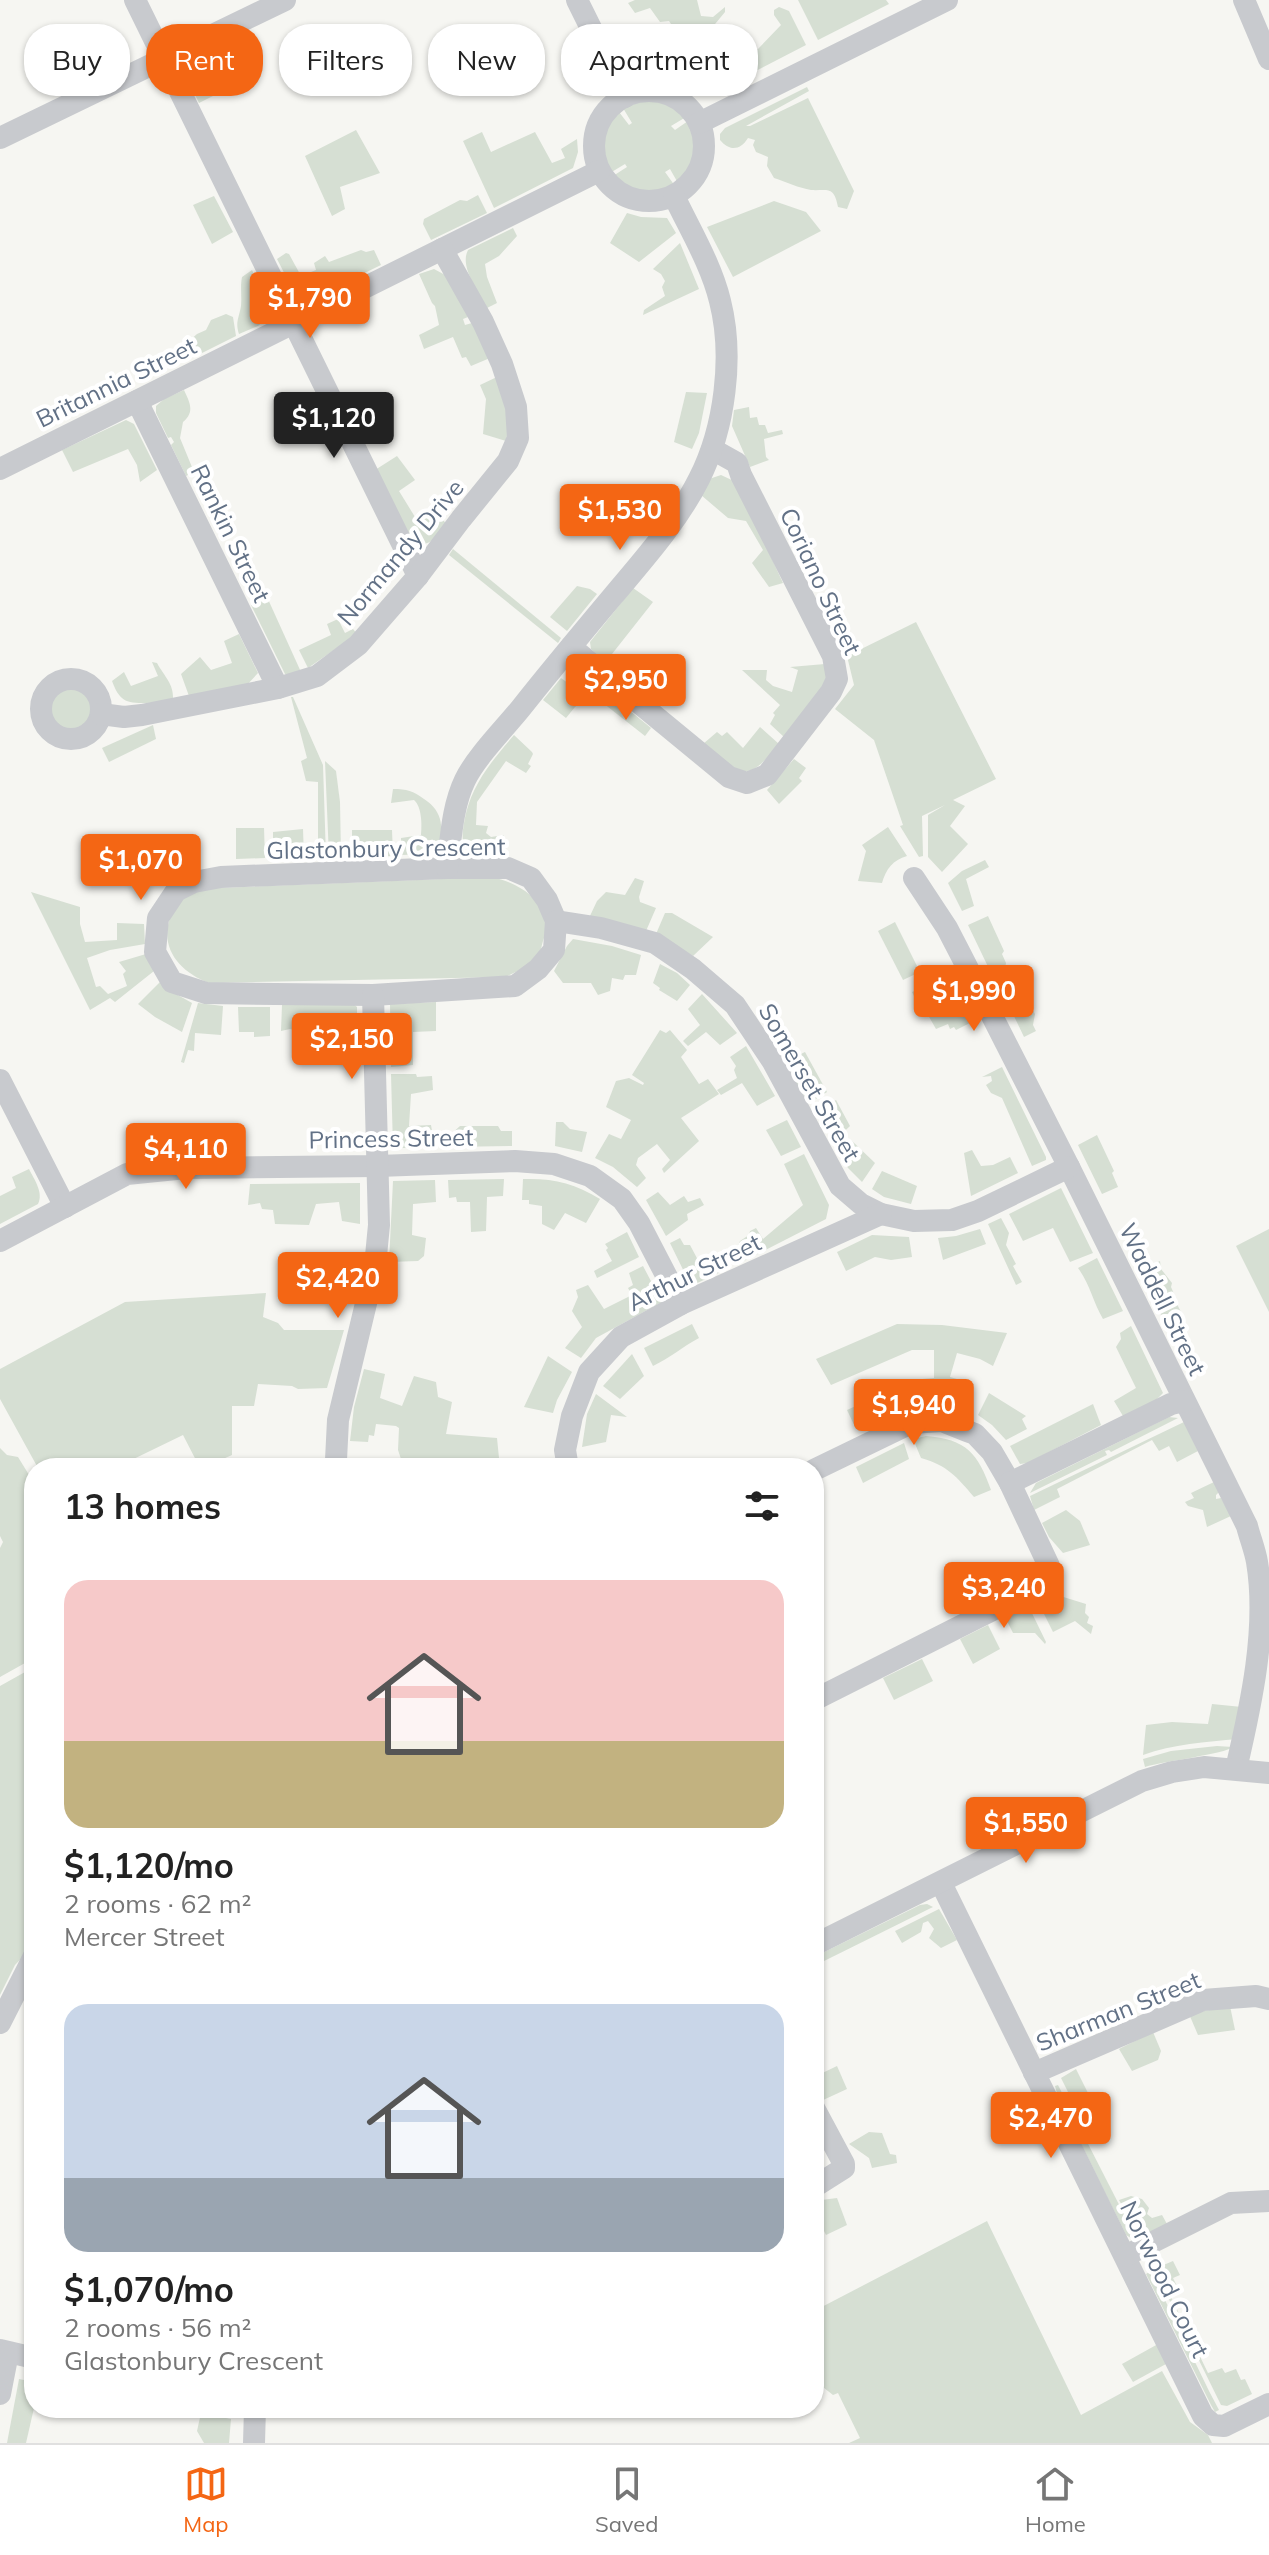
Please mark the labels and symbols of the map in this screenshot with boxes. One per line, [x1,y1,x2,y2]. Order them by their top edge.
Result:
pin: $1,790 [245,272,375,340]
street label: Britannia Street [31,330,201,434]
pin: $1,120 [269,392,399,460]
street label: Rankin Street [185,459,277,607]
street label: Normandy Drive [330,473,470,631]
pin: $1,530 [555,484,685,552]
street label: Coriano Street [774,503,868,659]
pin: $2,950 [561,654,691,722]
street label: Glastonbury Crescent [266,831,506,865]
pin: $1,070 [76,834,206,902]
pin: $1,990 [909,965,1039,1033]
street label: Somerset Street [753,998,867,1166]
pin: $2,150 [287,1013,417,1081]
street label: Princess Street [308,1122,474,1154]
pin: $4,110 [121,1123,251,1191]
street label: Waddell Street [1113,1218,1213,1380]
street label: Arthur Street [622,1227,766,1317]
pin: $2,420 [273,1252,403,1320]
pin: $1,940 [849,1379,979,1447]
pin: $3,240 [939,1562,1069,1630]
pin: $1,550 [961,1797,1091,1865]
street label: Sharman Street [1032,1964,1204,2058]
pin: $2,470 [986,2092,1116,2160]
street label: Norwood Court [1114,2196,1216,2362]

